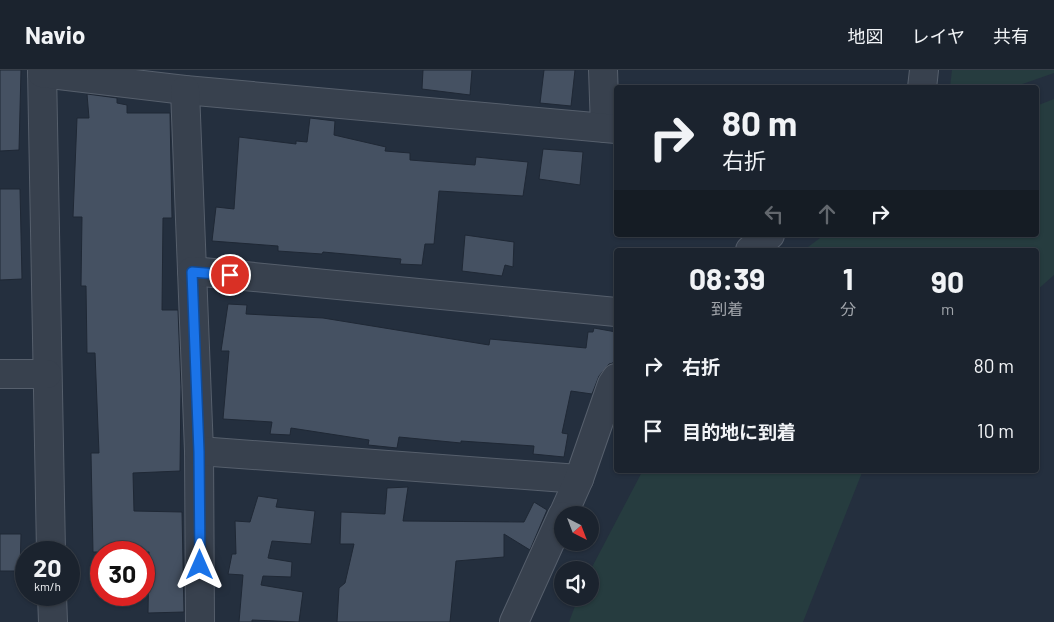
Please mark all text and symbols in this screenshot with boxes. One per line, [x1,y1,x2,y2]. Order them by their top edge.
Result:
text: Navio [25,20,85,49]
text: 地図 [848,25,884,47]
text: レイヤ [912,25,965,47]
text: 共有 [993,25,1029,47]
text: 80 m [722,101,797,143]
icon: right [639,105,704,170]
text: 右折 [722,147,766,173]
icon: left [760,200,788,228]
icon: ahead [813,200,841,228]
icon: right [866,200,894,228]
pin [209,254,251,296]
text: 08:39 [689,260,765,296]
text: 1 [843,260,853,296]
icon: arrive [216,261,244,289]
text: 90 [931,263,964,299]
text: 到着 [711,299,743,318]
text: 分 [840,299,856,318]
text: m [941,299,954,318]
icon: right [639,352,667,380]
text: 80 m [974,354,1014,377]
text: 右折 [682,355,720,378]
icon: arrive [639,417,667,445]
text: 10 m [977,419,1014,442]
text: 目的地に到着 [682,420,796,443]
north arrow [554,506,599,551]
map controls [554,506,599,606]
position arrow [173,538,225,590]
speed limit sign: 30 [90,541,155,606]
text: 20 [33,552,62,582]
button: sound [554,561,599,606]
text: km/h [34,579,61,593]

